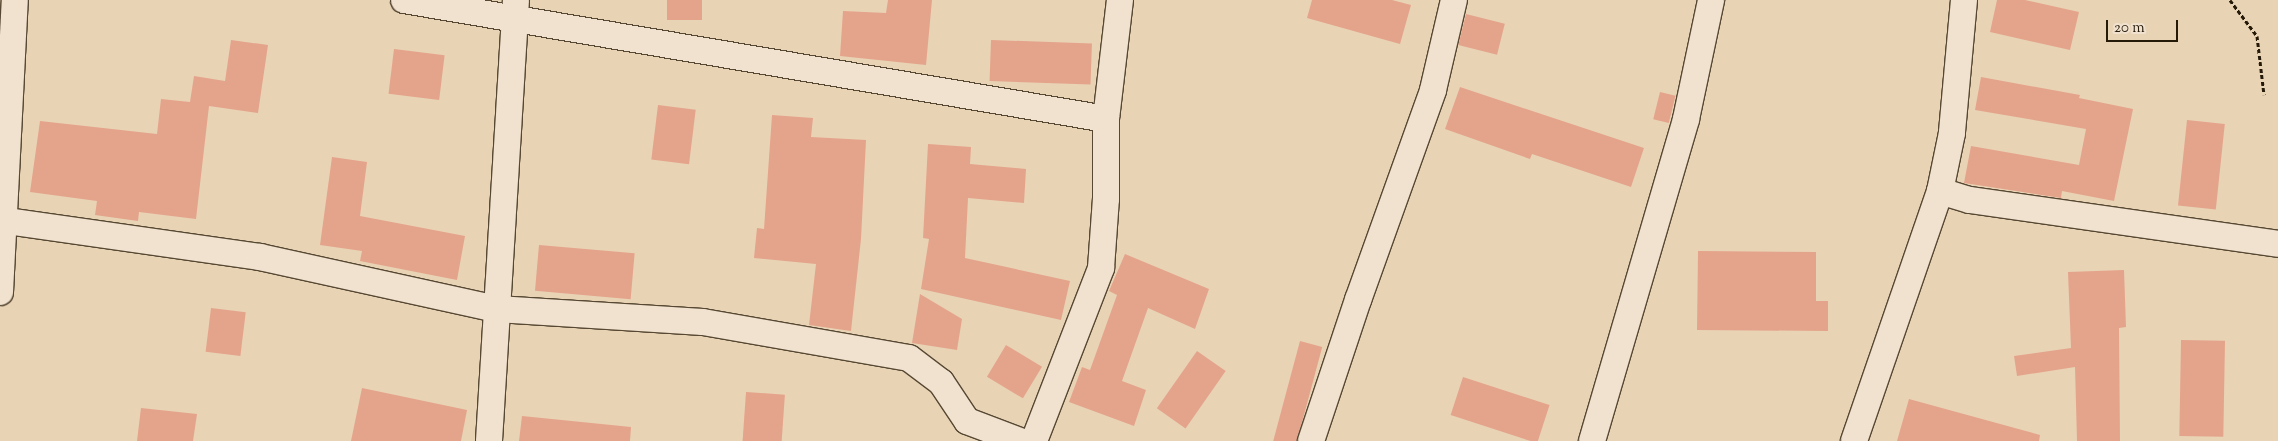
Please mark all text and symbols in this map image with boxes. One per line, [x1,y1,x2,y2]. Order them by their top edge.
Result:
scale bar [2108,10,2180,42]
text: 20 m [2114,18,2145,39]

